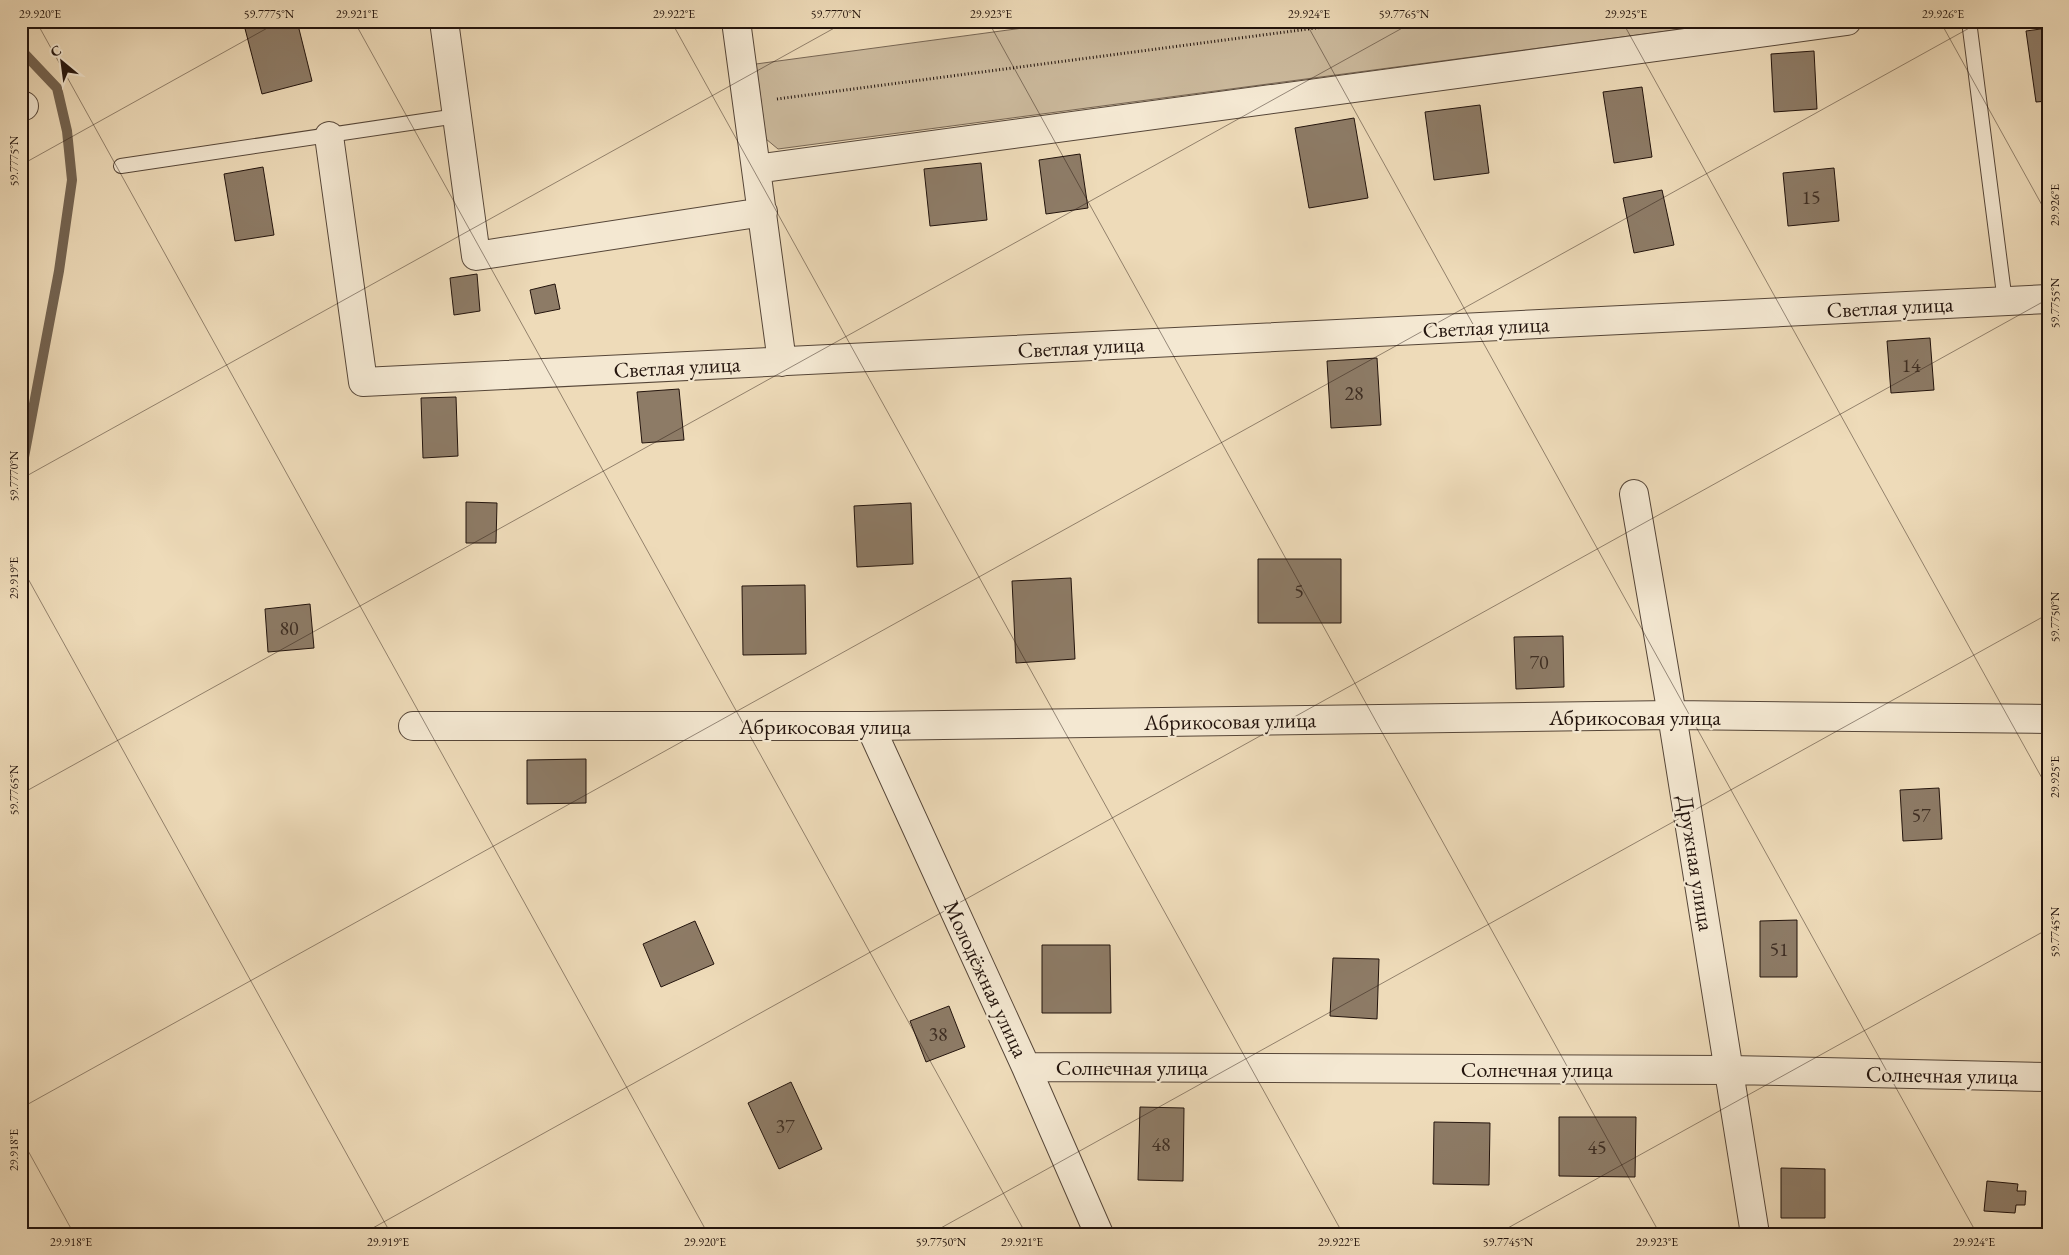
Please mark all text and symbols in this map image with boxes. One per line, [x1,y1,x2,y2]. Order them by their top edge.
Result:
text: 29.920°E [19,6,61,22]
text: 59.7775°N [244,6,295,22]
text: 29.921°E [336,6,378,22]
text: 29.922°E [653,6,695,22]
text: 59.7770°N [811,6,862,22]
text: 29.923°E [970,6,1012,22]
text: 29.924°E [1288,6,1330,22]
text: 59.7765°N [1379,6,1430,22]
text: 29.925°E [1605,6,1647,22]
text: 29.926°E [1922,6,1964,22]
north arrow [38,38,88,88]
text: С [47,40,64,61]
text: 59.7775°N [6,135,22,186]
house number: 15 [1801,184,1821,210]
text: 29.926°E [2047,184,2063,226]
text: 59.7755°N [2047,277,2063,328]
street label: Светлая улица [1826,289,1954,325]
street label: Светлая улица [1422,309,1550,345]
street label: Светлая улица [1017,329,1145,365]
street label: Светлая улица [613,349,741,385]
house number: 14 [1901,352,1921,378]
house number: 28 [1344,380,1364,406]
text: 59.7770°N [6,450,22,501]
text: 29.919°E [6,557,22,599]
house number: 5 [1294,578,1304,604]
text: 59.7750°N [2047,591,2063,642]
house number: 80 [279,615,299,641]
house number: 70 [1529,649,1549,675]
street label: Абрикосовая улица [1548,703,1721,732]
street label: Абрикосовая улица [1143,705,1317,737]
street label: Абрикосовая улица [738,712,911,741]
text: 29.925°E [2047,756,2063,798]
text: 59.7765°N [6,764,22,815]
street label: Дружная улица [1671,793,1721,933]
house number: 57 [1911,802,1931,828]
street label: Молодёжная улица [937,896,1035,1062]
text: 59.7745°N [2047,906,2063,957]
house number: 51 [1769,936,1789,962]
house number: 38 [928,1021,948,1047]
street label: Солнечная улица [1056,1053,1208,1082]
street label: Солнечная улица [1461,1055,1613,1084]
street label: Солнечная улица [1866,1059,2019,1091]
house number: 37 [775,1113,795,1139]
text: 29.918°E [6,1129,22,1171]
house number: 48 [1151,1131,1171,1157]
house number: 45 [1587,1134,1607,1160]
text: 29.918°E [50,1234,92,1250]
text: 29.919°E [367,1234,409,1250]
text: 29.920°E [684,1234,726,1250]
text: 59.7750°N [916,1234,967,1250]
text: 29.921°E [1001,1234,1043,1250]
text: 29.922°E [1318,1234,1360,1250]
text: 59.7745°N [1483,1234,1534,1250]
text: 29.923°E [1636,1234,1678,1250]
text: 29.924°E [1953,1234,1995,1250]

